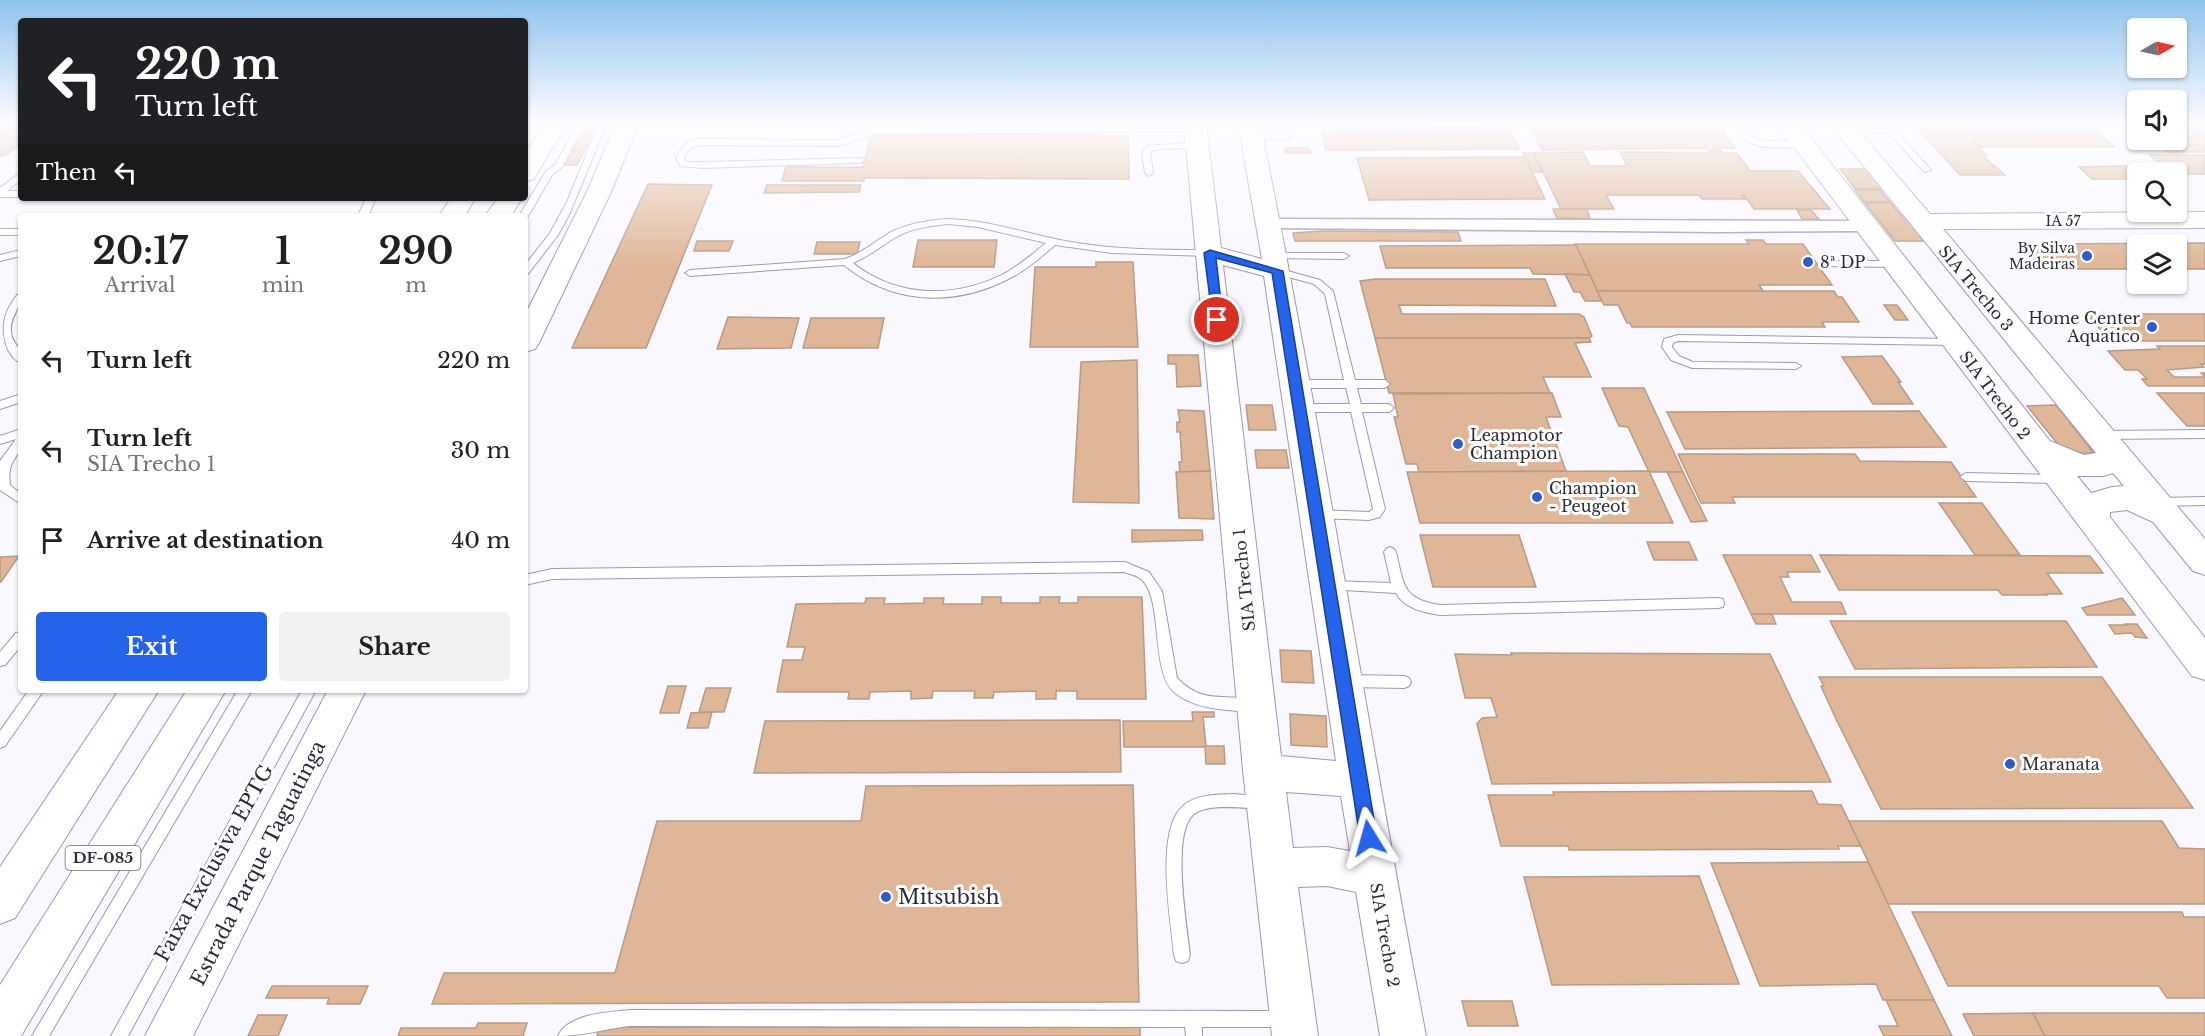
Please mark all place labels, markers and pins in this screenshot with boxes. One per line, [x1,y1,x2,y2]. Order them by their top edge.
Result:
place label: By Silva Madeiras [2009,239,2075,273]
marker: By Silva Madeiras [2080,249,2094,263]
place label: 8ª DP [1820,252,1865,272]
marker: 8ª DP [1801,255,1815,269]
pin [1191,294,1242,345]
place label: Home Center Aquático [2028,308,2140,346]
marker: Home Center Aquático [2145,320,2159,334]
place label: Leapmotor Champion [1470,425,1563,463]
marker: Leapmotor Champion [1451,437,1465,451]
place label: Champion - Peugeot [1549,478,1637,516]
marker: Champion - Peugeot [1530,490,1544,504]
place label: Maranata [2022,754,2100,774]
marker: Maranata [2003,757,2017,771]
place label: Mitsubish [898,885,1000,909]
marker: Mitsubish [879,890,893,904]

